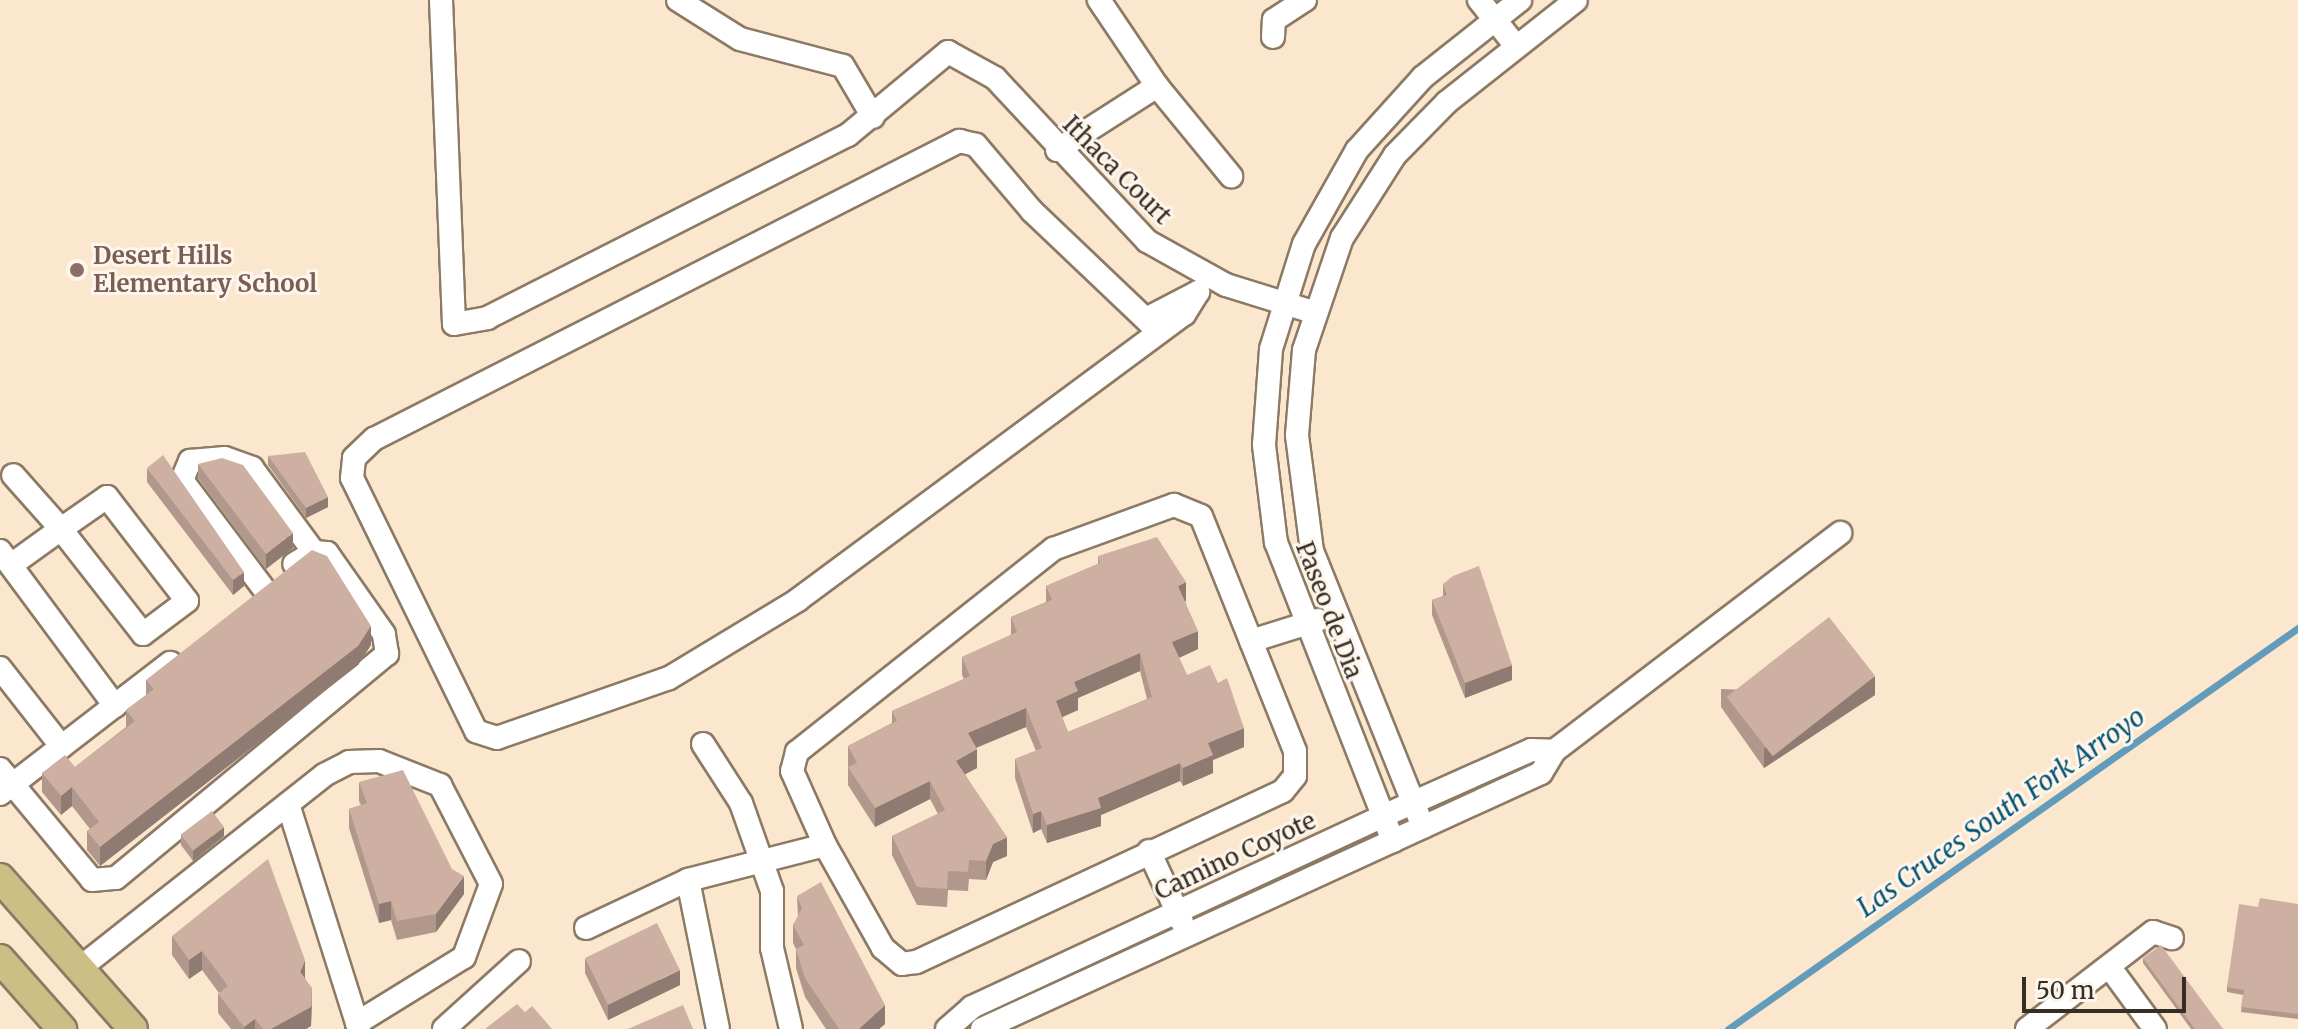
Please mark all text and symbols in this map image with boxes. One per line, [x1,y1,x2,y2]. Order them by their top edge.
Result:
street label: Ithaca Court [1057,110,1177,230]
place label: Desert Hills Elementary School [93,242,317,298]
marker: Desert Hills Elementary School [68,261,86,279]
street label: Paseo de Dia [1290,538,1368,682]
water label: Las Cruces South Fork Arroyo [1851,701,2151,923]
street label: Camino Coyote [1150,806,1320,906]
scale bar [2026,961,2190,1011]
text: 50 m [2036,975,2095,1006]

